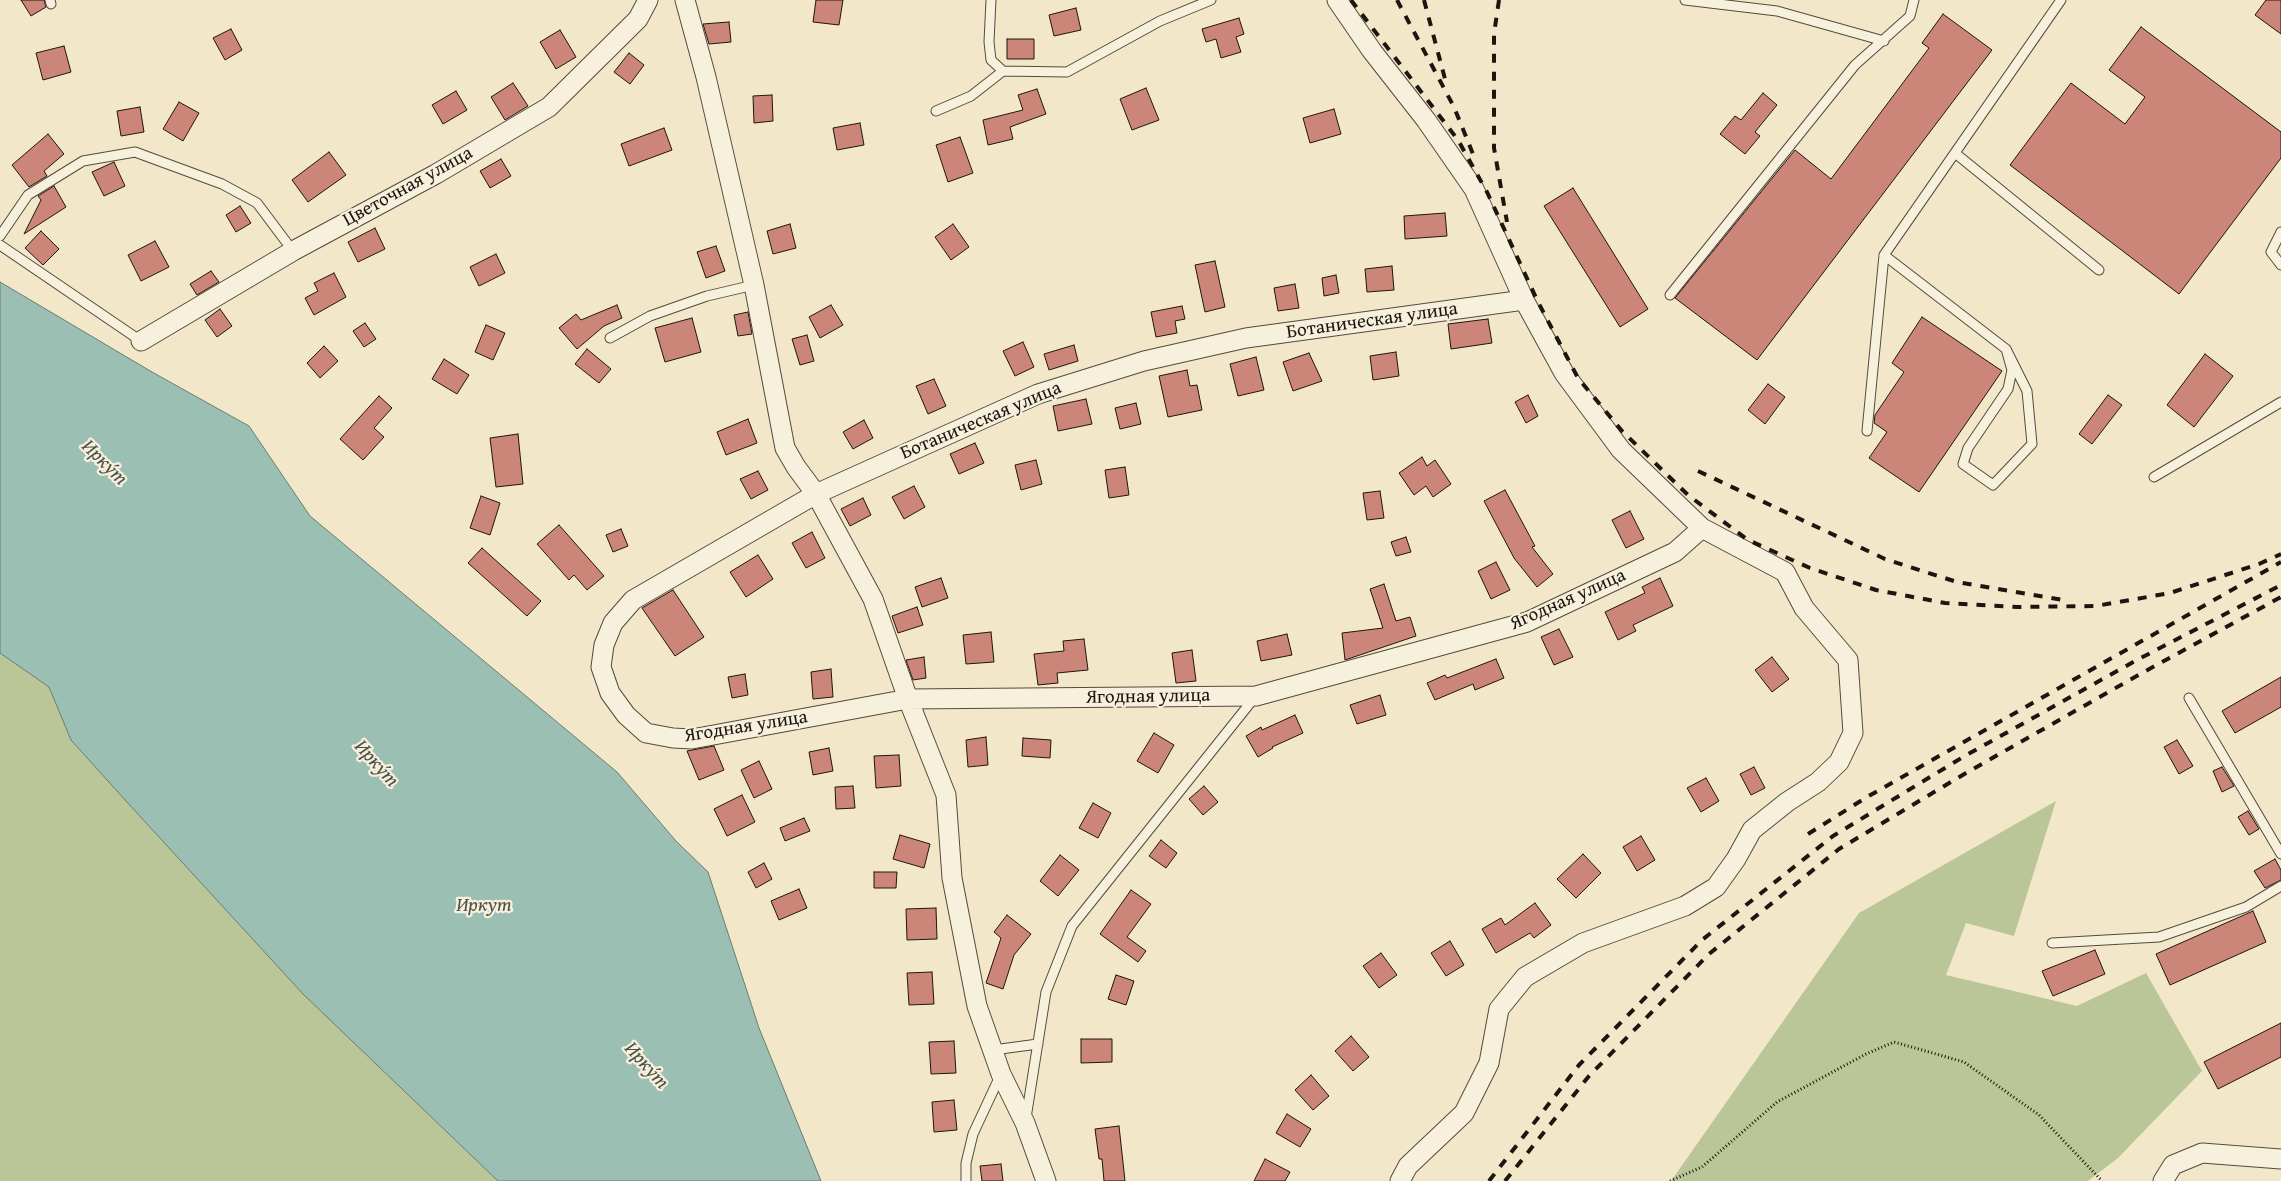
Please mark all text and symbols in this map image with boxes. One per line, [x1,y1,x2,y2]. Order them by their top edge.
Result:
street label: Цветочная улица [339,142,477,232]
street label: Ботаническая улица [1285,298,1459,344]
street label: Ботаническая улица [897,377,1065,465]
water label: Ирку́т [76,435,132,491]
street label: Ягодная улица [1507,564,1629,636]
street label: Ягодная улица [1086,685,1210,709]
street label: Ягодная улица [683,706,809,748]
water label: Ирку́т [348,735,404,793]
water label: Иркут [456,894,512,918]
water label: Ирку́т [618,1037,674,1095]

